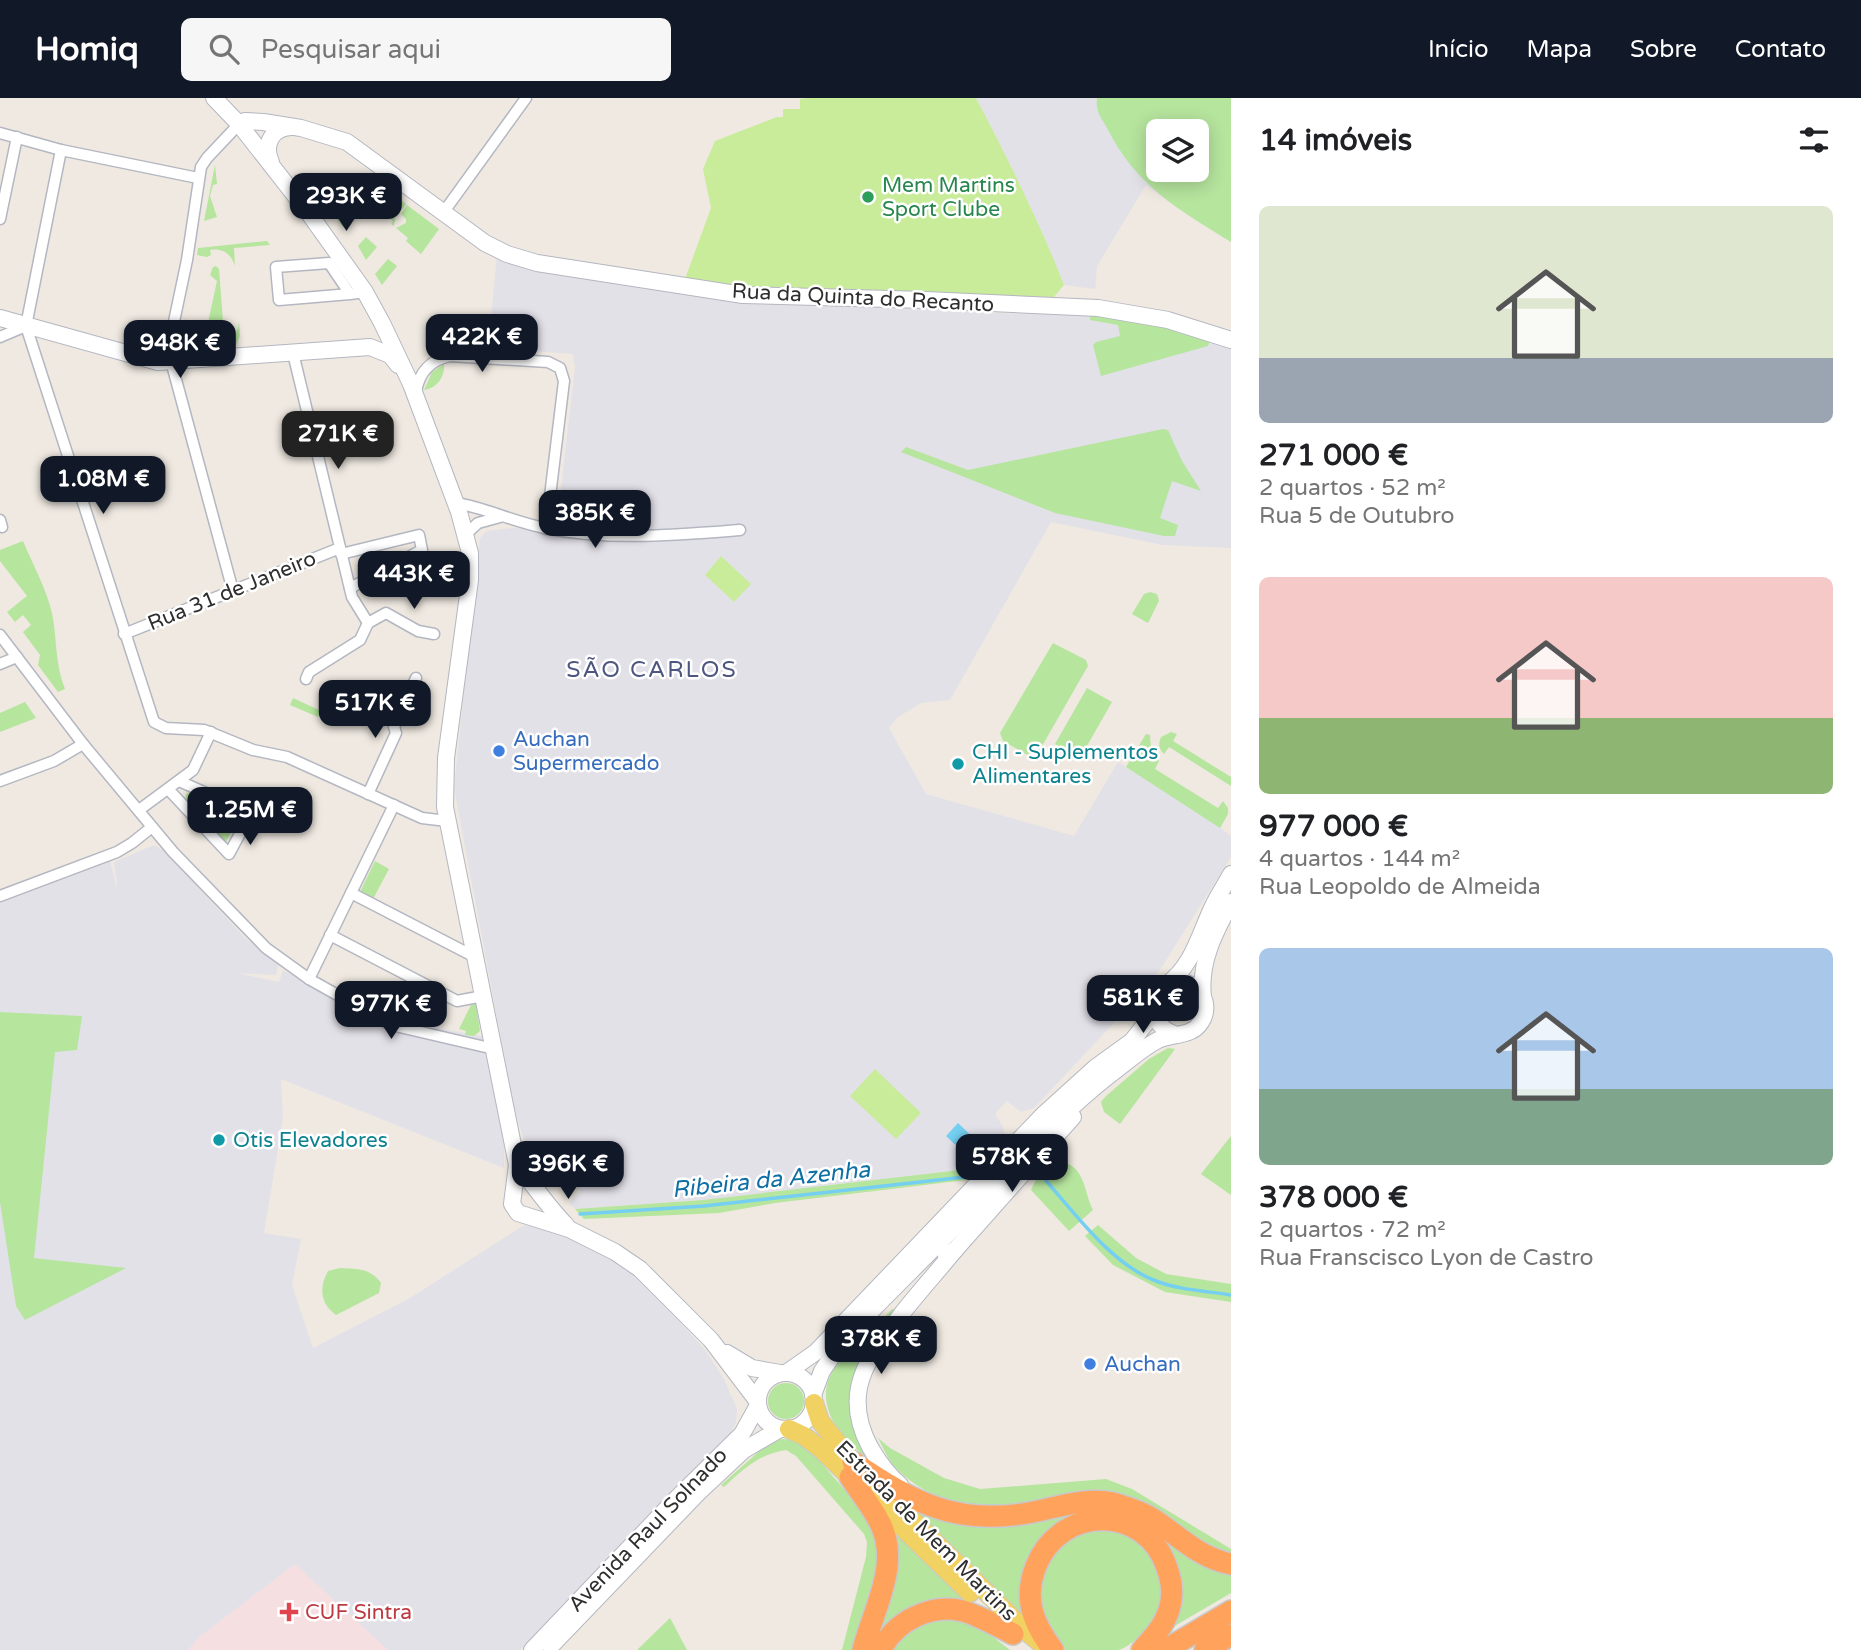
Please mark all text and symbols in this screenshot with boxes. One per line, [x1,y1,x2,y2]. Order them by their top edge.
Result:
search box [181,18,671,81]
text: Homiq [35,30,139,69]
icon: search [205,30,243,68]
text: Pesquisar aqui [261,34,441,65]
text: Início [1428,35,1489,64]
text: Mapa [1527,35,1592,64]
text: Sobre [1630,35,1697,64]
text: Contato [1735,35,1826,64]
map controls [1146,119,1209,182]
button: layers [1146,119,1209,182]
icon: filters [1795,121,1833,159]
text: 14 imóveis [1259,122,1412,159]
place label: Mem Martins Sport Clube [882,173,1015,222]
pin: 293K € [289,174,403,233]
text: 293K € [306,182,386,210]
marker: Mem Martins Sport Clube [860,189,876,205]
icon: home [1483,251,1609,377]
street label: Rua da Quinta do Recanto [731,279,995,317]
pin: 422K € [425,314,539,374]
pin: 948K € [123,320,237,380]
text: 422K € [442,323,522,351]
text: 948K € [140,329,220,357]
pin: 271K € [281,412,395,471]
text: 271K € [298,420,378,448]
text: 271 000 € [1259,437,1408,474]
pin: 1.08M € [38,456,168,516]
text: 1.08M € [56,465,150,493]
text: 2 quartos · 52 m² [1259,474,1446,502]
pin: 385K € [538,490,652,550]
text: 385K € [555,499,635,527]
text: Rua 5 de Outubro [1259,502,1454,530]
street label: Rua 31 de Janeiro [144,546,320,636]
pin: 443K € [357,552,471,611]
text: 443K € [374,560,454,588]
icon: home [1483,622,1609,748]
district label: SÃO CARLOS [566,656,738,684]
pin: 517K € [318,680,432,740]
text: 517K € [335,689,415,717]
place label: Auchan Supermercado [513,727,660,776]
place label: CHI - Suplementos Alimentares [972,740,1158,789]
marker: Auchan Supermercado [491,743,507,759]
marker: CHI - Suplementos Alimentares [950,756,966,772]
pin: 1.25M € [185,788,315,847]
text: 1.25M € [203,796,297,824]
text: 977 000 € [1259,808,1408,845]
text: 4 quartos · 144 m² [1259,845,1460,873]
text: Rua Leopoldo de Almeida [1259,873,1541,901]
pin: 581K € [1086,976,1200,1035]
pin: 977K € [334,982,448,1041]
text: 581K € [1103,984,1183,1012]
text: 977K € [351,990,431,1018]
icon: home [1483,993,1609,1119]
place label: Otis Elevadores [233,1128,388,1153]
marker: Otis Elevadores [211,1132,227,1148]
pin: 578K € [955,1134,1069,1194]
pin: 396K € [511,1142,625,1201]
text: 578K € [972,1143,1052,1171]
text: 396K € [528,1150,608,1178]
water label: Ribeira da Azenha [671,1156,873,1204]
text: 378 000 € [1259,1179,1408,1216]
text: 2 quartos · 72 m² [1259,1216,1446,1244]
text: Rua Franscisco Lyon de Castro [1259,1244,1594,1272]
pin: 378K € [824,1316,938,1376]
text: 378K € [841,1325,921,1353]
place label: Auchan [1104,1352,1181,1377]
marker: Auchan [1082,1356,1098,1372]
street label: Estrada de Mem Martins [830,1435,1022,1627]
street label: Avenida Raul Solnado [563,1443,733,1617]
place label: CUF Sintra [305,1600,412,1625]
marker: CUF Sintra [279,1602,299,1622]

